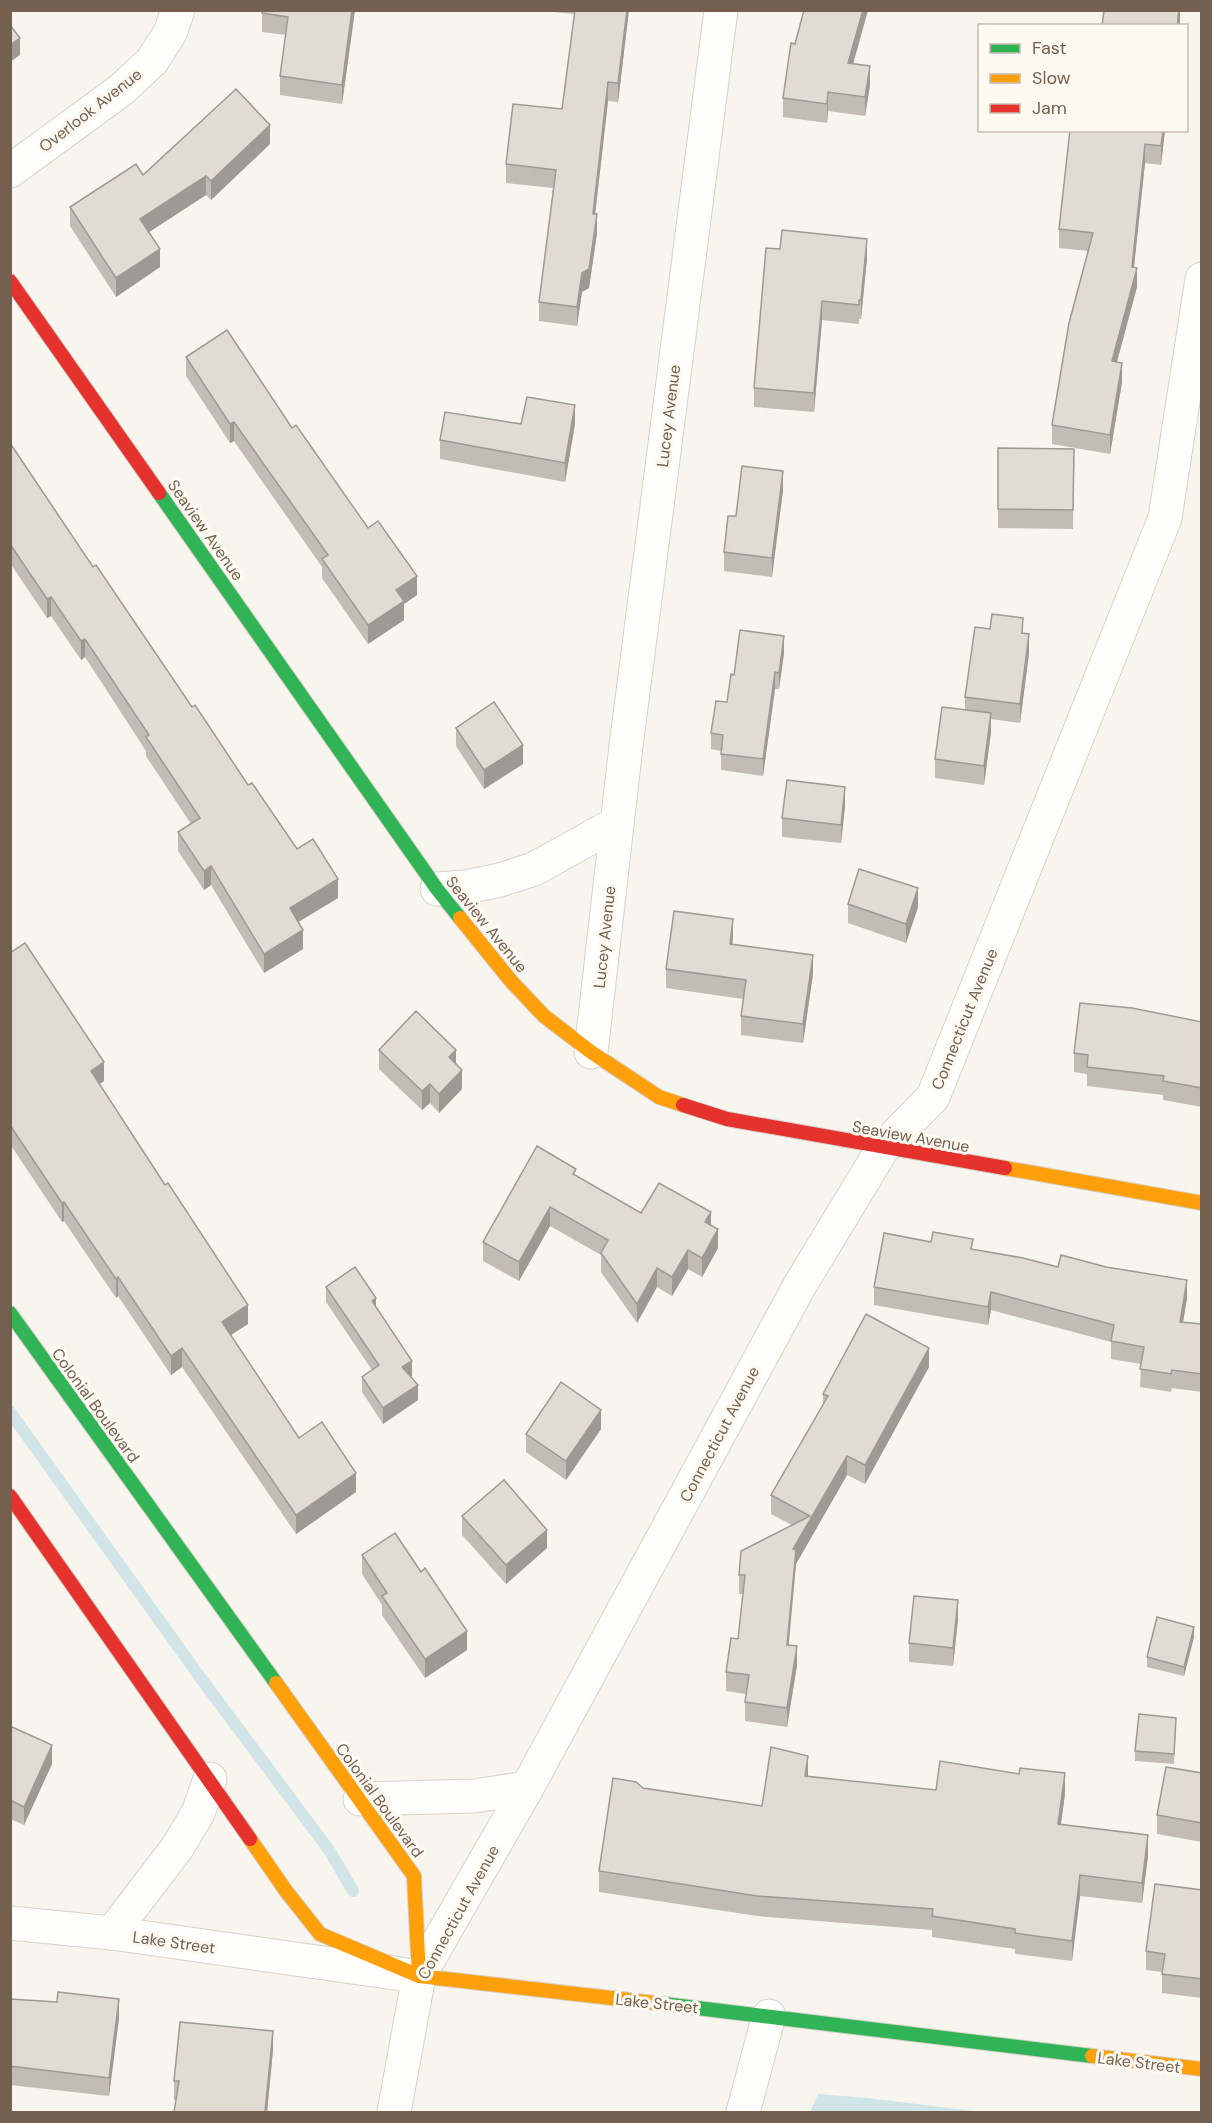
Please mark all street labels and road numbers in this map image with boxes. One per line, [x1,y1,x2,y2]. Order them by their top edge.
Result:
street label: Overlook Avenue [35,64,146,157]
street label: Lucey Avenue [652,364,685,468]
street label: Seaview Avenue [163,476,248,585]
street label: Seaview Avenue [441,872,532,977]
street label: Lucey Avenue [589,885,620,989]
street label: Connecticut Avenue [927,945,1002,1093]
street label: Seaview Avenue [851,1116,971,1157]
street label: Colonial Boulevard [47,1344,144,1467]
street label: Connecticut Avenue [675,1363,764,1506]
street label: Colonial Boulevard [331,1739,428,1862]
street label: Connecticut Avenue [413,1841,504,1983]
street label: Lake Street [131,1926,217,1959]
street label: Lake Street [614,1989,699,2018]
street label: Lake Street [1096,2047,1182,2078]

